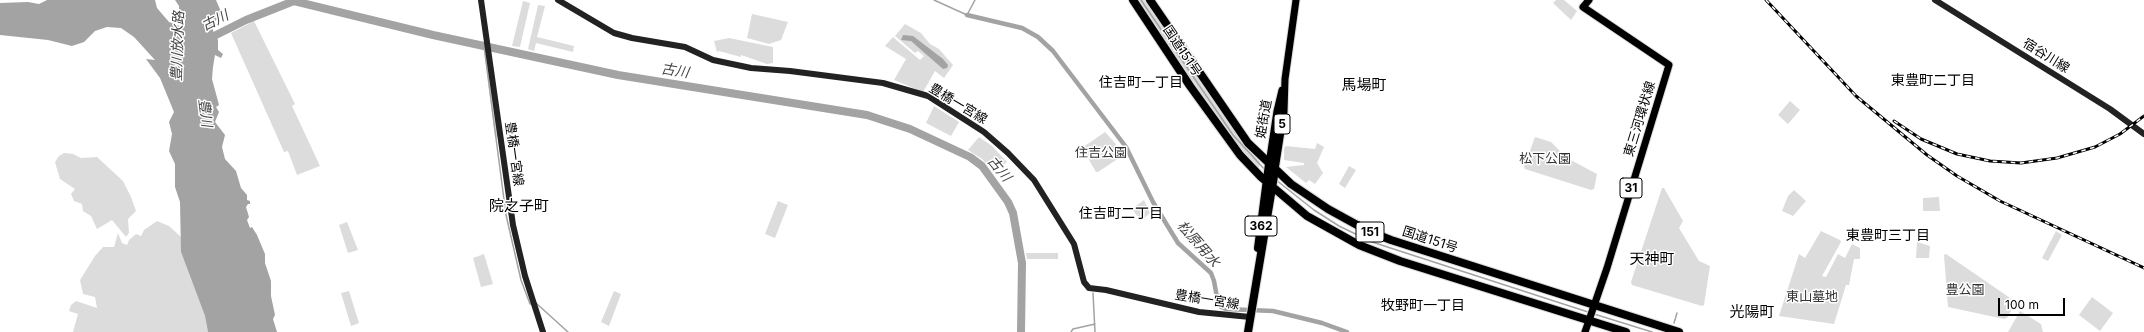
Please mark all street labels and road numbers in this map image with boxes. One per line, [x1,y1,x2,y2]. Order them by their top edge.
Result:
street label: 国道151号 [1159,23,1205,79]
street label: 宿谷川線 [2020,36,2072,76]
street label: 東三河環状線 [1621,79,1659,159]
street label: 豊橋一宮線 [926,81,990,127]
street label: 姫街道 [1253,98,1275,140]
road number: 5 [1274,114,1290,134]
street label: 豊橋一宮線 [502,121,526,187]
road number: 31 [1620,178,1642,198]
road number: 362 [1245,216,1277,236]
road number: 151 [1356,222,1384,242]
street label: 国道151号 [1400,224,1460,256]
street label: 豊橋一宮線 [1174,287,1240,313]

